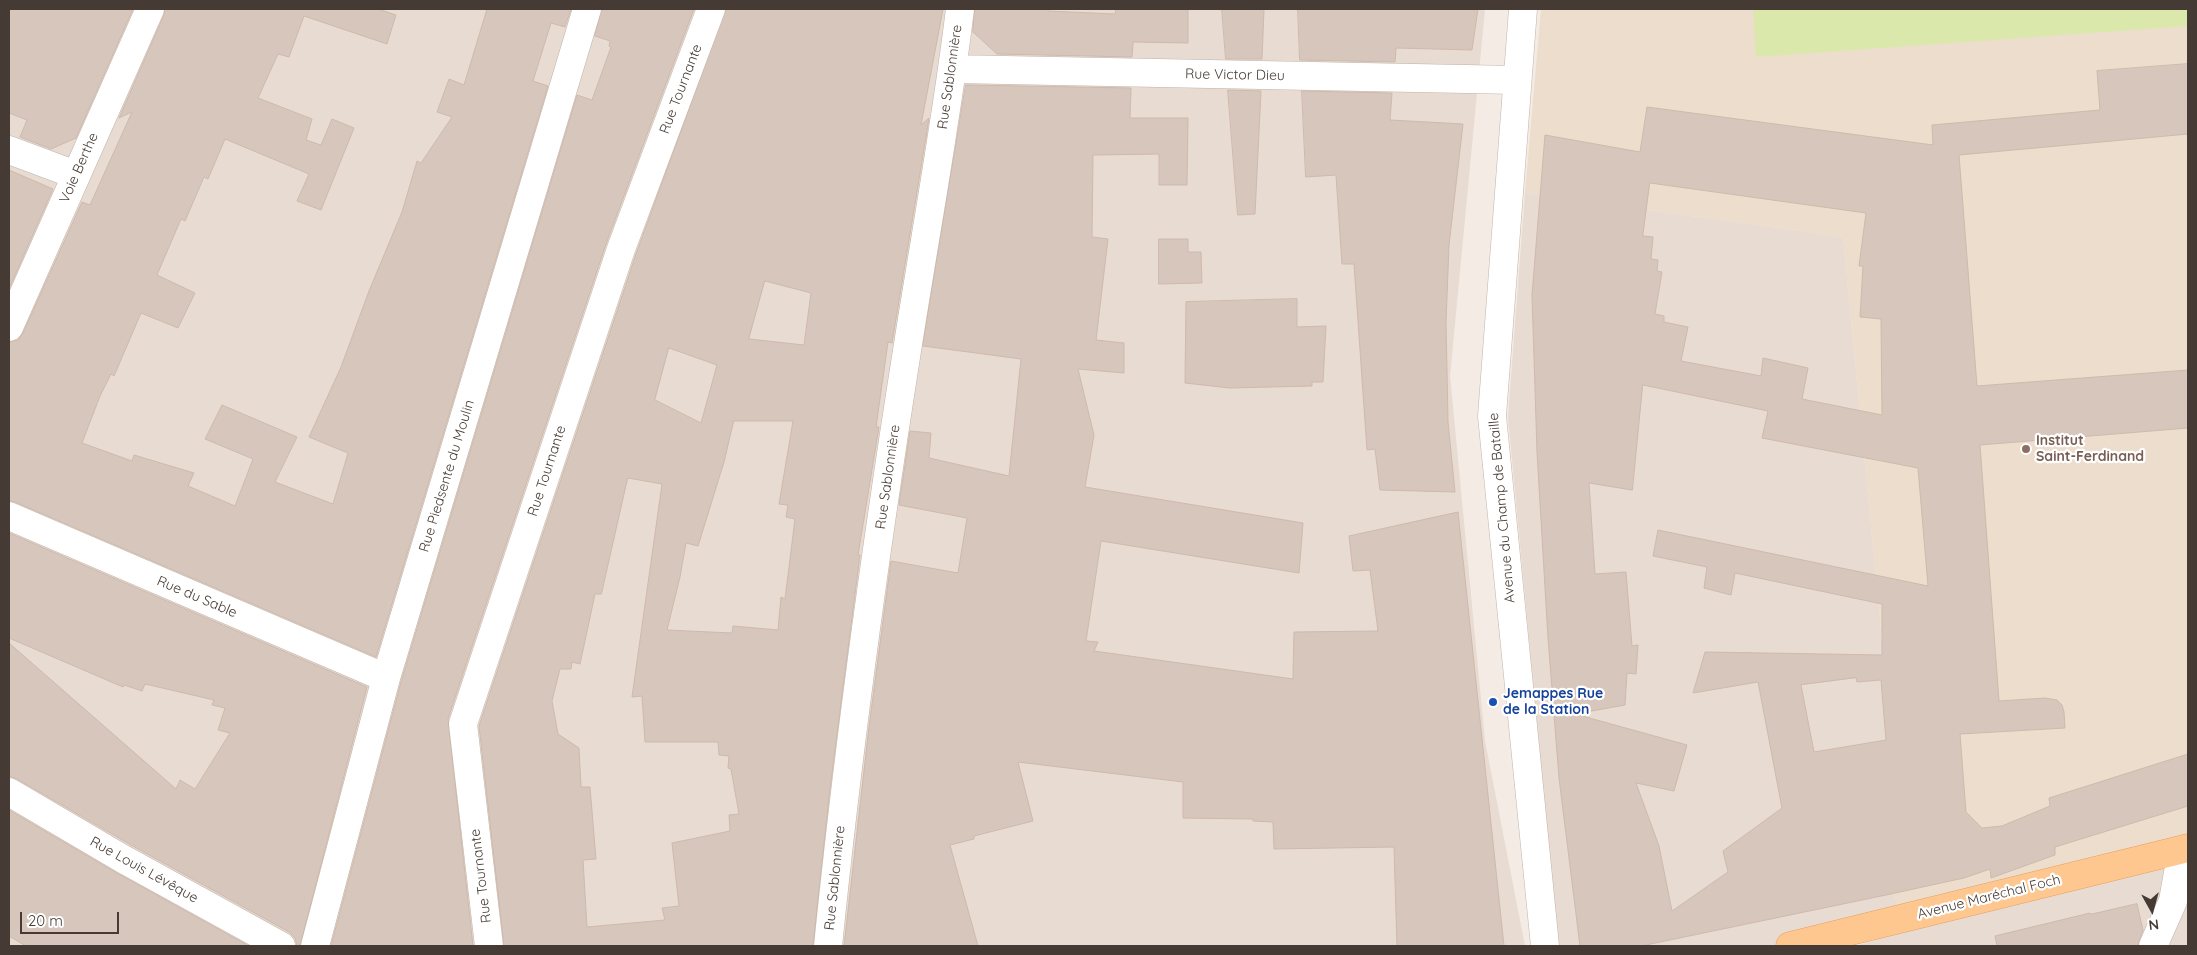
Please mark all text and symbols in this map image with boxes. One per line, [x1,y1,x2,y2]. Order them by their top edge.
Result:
street label: Rue Sablonnière [934,24,966,130]
street label: Rue Tournante [656,42,706,136]
street label: Rue Victor Dieu [1185,66,1285,84]
street label: Voie Berthe [56,130,102,206]
street label: Rue Piedsente du Moulin [416,398,478,554]
street label: Avenue du Champ de Bataille [1485,412,1519,604]
street label: Rue Tournante [524,423,570,519]
street label: Rue Sablonnière [872,424,904,530]
place label: Institut Saint-Ferdinand [2036,433,2144,466]
marker: Institut Saint-Ferdinand [2020,443,2032,455]
street label: Rue du Sable [154,573,240,621]
place label: Jemappes Rue de la Station [1503,686,1603,719]
marker: Jemappes Rue de la Station [1487,696,1499,708]
street label: Rue Sablonnière [821,825,849,931]
street label: Rue Tournante [467,828,495,924]
street label: Rue Louis Lévêque [87,833,201,907]
street label: Avenue Maréchal Foch [1916,871,2062,923]
north arrow [2127,885,2177,935]
scale bar [22,902,121,934]
text: 20 m [28,911,63,930]
text: N [2148,915,2160,934]

